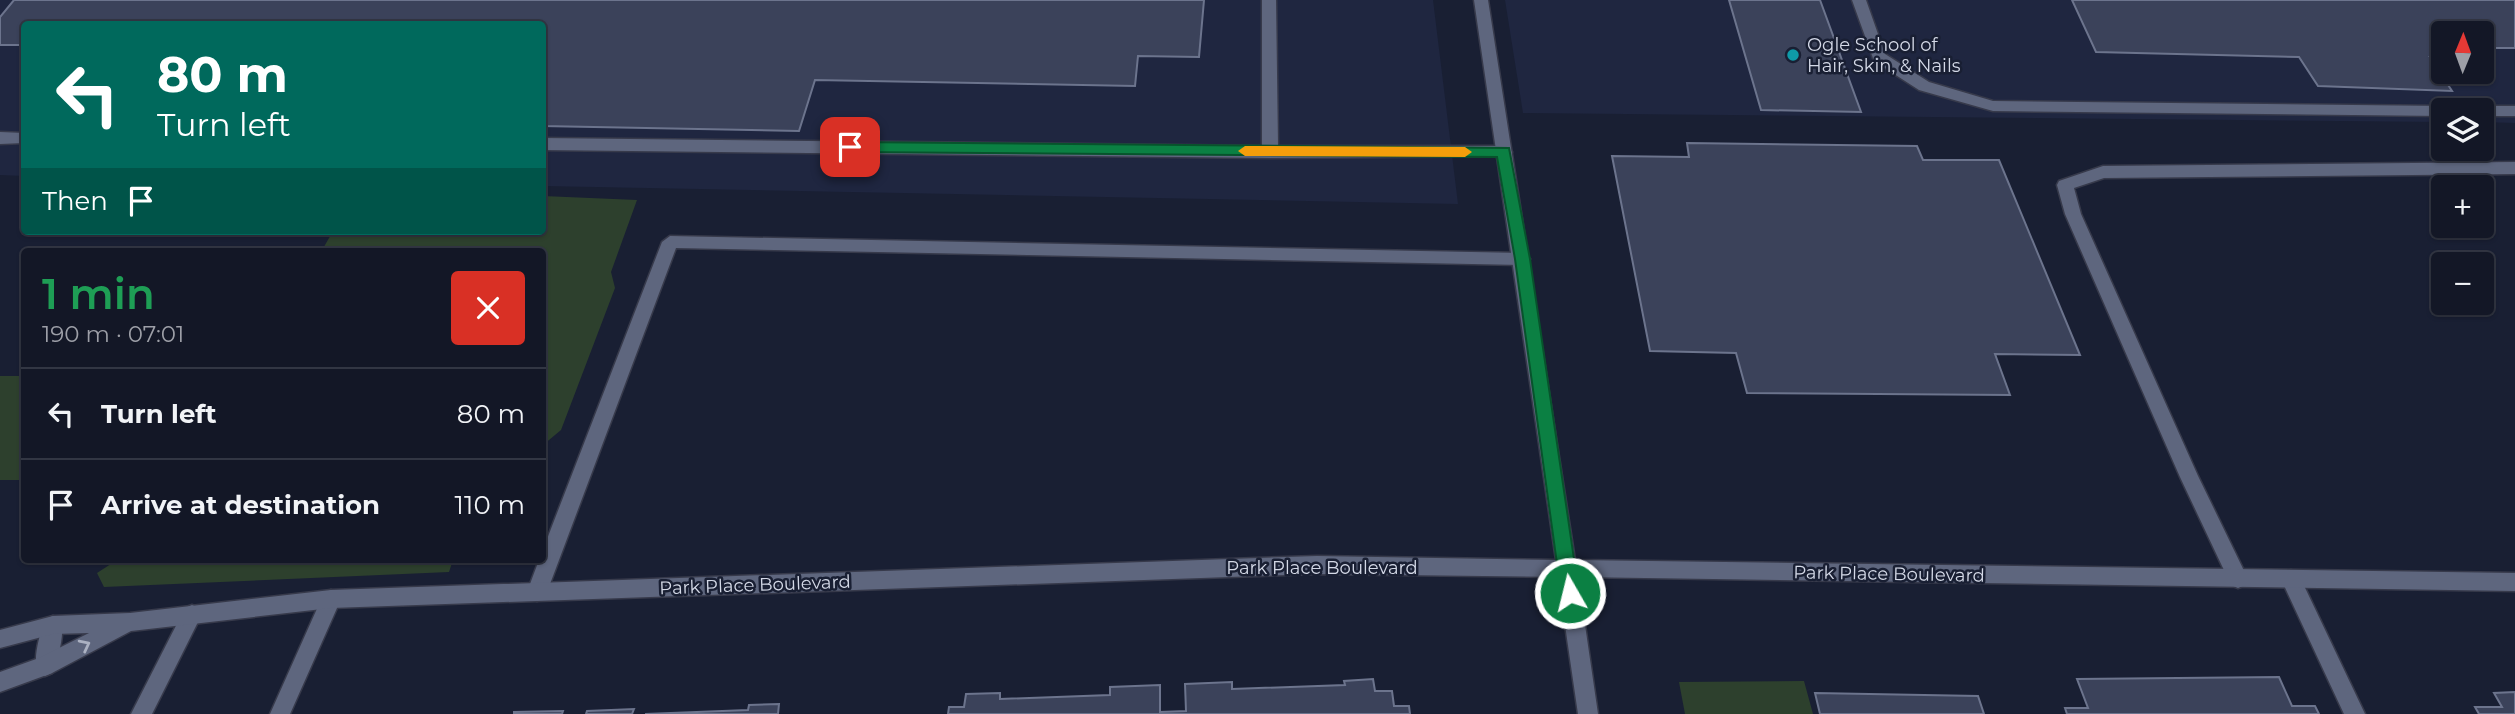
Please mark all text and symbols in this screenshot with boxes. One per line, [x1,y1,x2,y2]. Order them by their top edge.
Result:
north arrow [2431,21,2494,84]
map controls [2431,21,2494,315]
place label: Ogle School of Hair, Skin, & Nails [1807,34,1961,77]
text: 80 m [157,45,288,104]
marker: Ogle School of Hair, Skin, & Nails [1785,47,1801,63]
icon: left [42,49,133,140]
button: layers [2431,98,2494,161]
text: Turn left [157,105,291,144]
pin [820,117,880,177]
icon: arrive [831,128,869,166]
button: + [2431,175,2494,238]
icon: arrive [122,182,160,220]
text: Then [42,185,108,217]
button: − [2431,252,2494,315]
text: 1 min [42,268,155,320]
button: close [451,271,525,345]
text: 190 m · 07:01 [42,320,184,348]
icon: left [42,395,80,433]
text: Turn left [101,398,217,430]
text: 80 m [457,398,525,430]
icon: arrive [42,486,80,524]
text: Arrive at destination [101,489,380,521]
text: 110 m [455,489,525,521]
position arrow [1533,556,1607,630]
street label: Park Place Boulevard [1226,557,1418,579]
street label: Park Place Boulevard [1793,561,1985,587]
street label: Park Place Boulevard [659,571,851,599]
one-way arrow [78,640,90,654]

